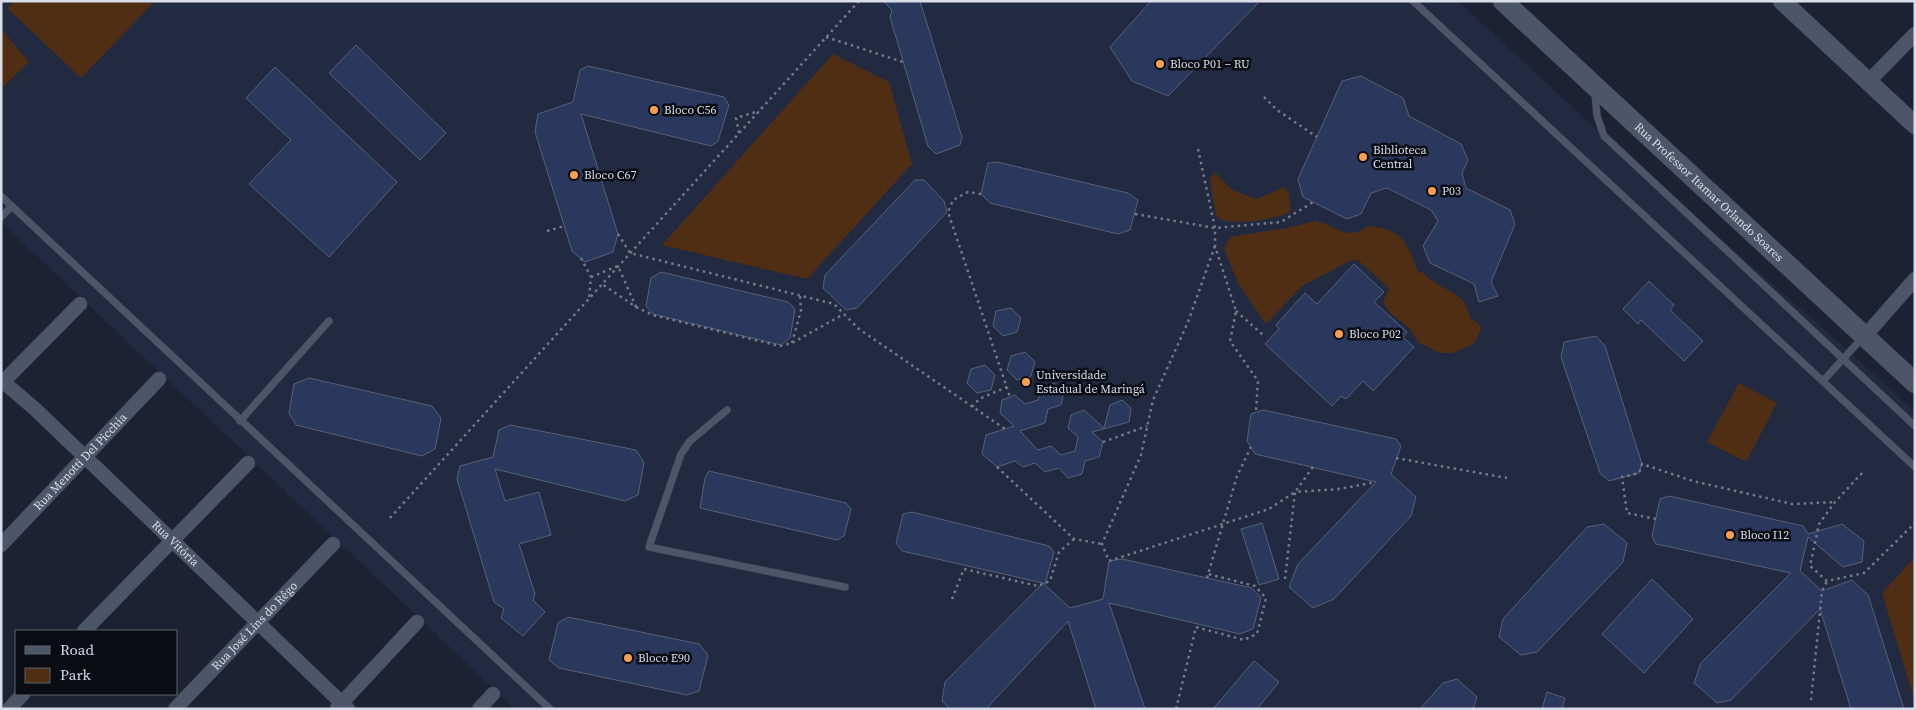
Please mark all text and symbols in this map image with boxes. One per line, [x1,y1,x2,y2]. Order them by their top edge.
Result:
place label: Bloco P01 – RU [1170,56,1250,72]
marker: Bloco P01 – RU [1154,58,1166,70]
place label: Bloco C56 [664,102,716,118]
marker: Bloco C56 [648,104,660,116]
street label: Rua Professor Itamar Orlando Soares [1631,119,1787,265]
place label: Biblioteca Central [1373,142,1427,172]
marker: Biblioteca Central [1357,151,1369,163]
place label: Bloco C67 [584,167,636,183]
marker: Bloco C67 [568,169,580,181]
place label: P03 [1442,183,1461,199]
marker: P03 [1426,185,1438,197]
place label: Bloco P02 [1349,326,1401,342]
marker: Bloco P02 [1333,328,1345,340]
place label: Universidade Estadual de Maringá [1036,367,1146,397]
marker: Universidade Estadual de Maringá [1020,376,1032,388]
street label: Rua Menotti Del Picchia [30,409,131,514]
street label: Rua Vitória [148,517,203,571]
place label: Bloco I12 [1740,527,1789,543]
marker: Bloco I12 [1724,529,1736,541]
street label: Rua José Lins do Rêgo [208,578,301,674]
legend [15,630,178,695]
text: Road [60,639,94,660]
place label: Bloco E90 [638,650,690,666]
marker: Bloco E90 [622,652,634,664]
text: Park [60,664,92,685]

